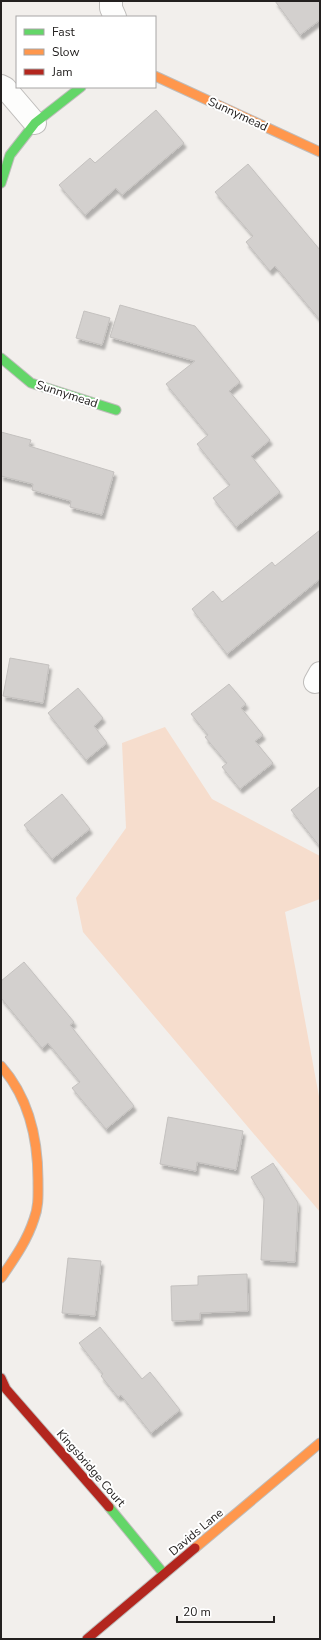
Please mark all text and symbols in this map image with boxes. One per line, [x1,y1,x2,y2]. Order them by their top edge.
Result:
legend [16,16,156,88]
text: Fast [52,24,75,40]
text: Slow [52,44,80,60]
text: Jam [51,64,73,80]
street label: Sunnymead [206,93,270,135]
street label: Sunnymead [34,377,100,411]
street label: Kingsbridge Court [53,1426,129,1511]
street label: Davids Lane [166,1505,226,1559]
scale bar [177,1598,274,1624]
text: 20 m [183,1604,211,1620]

